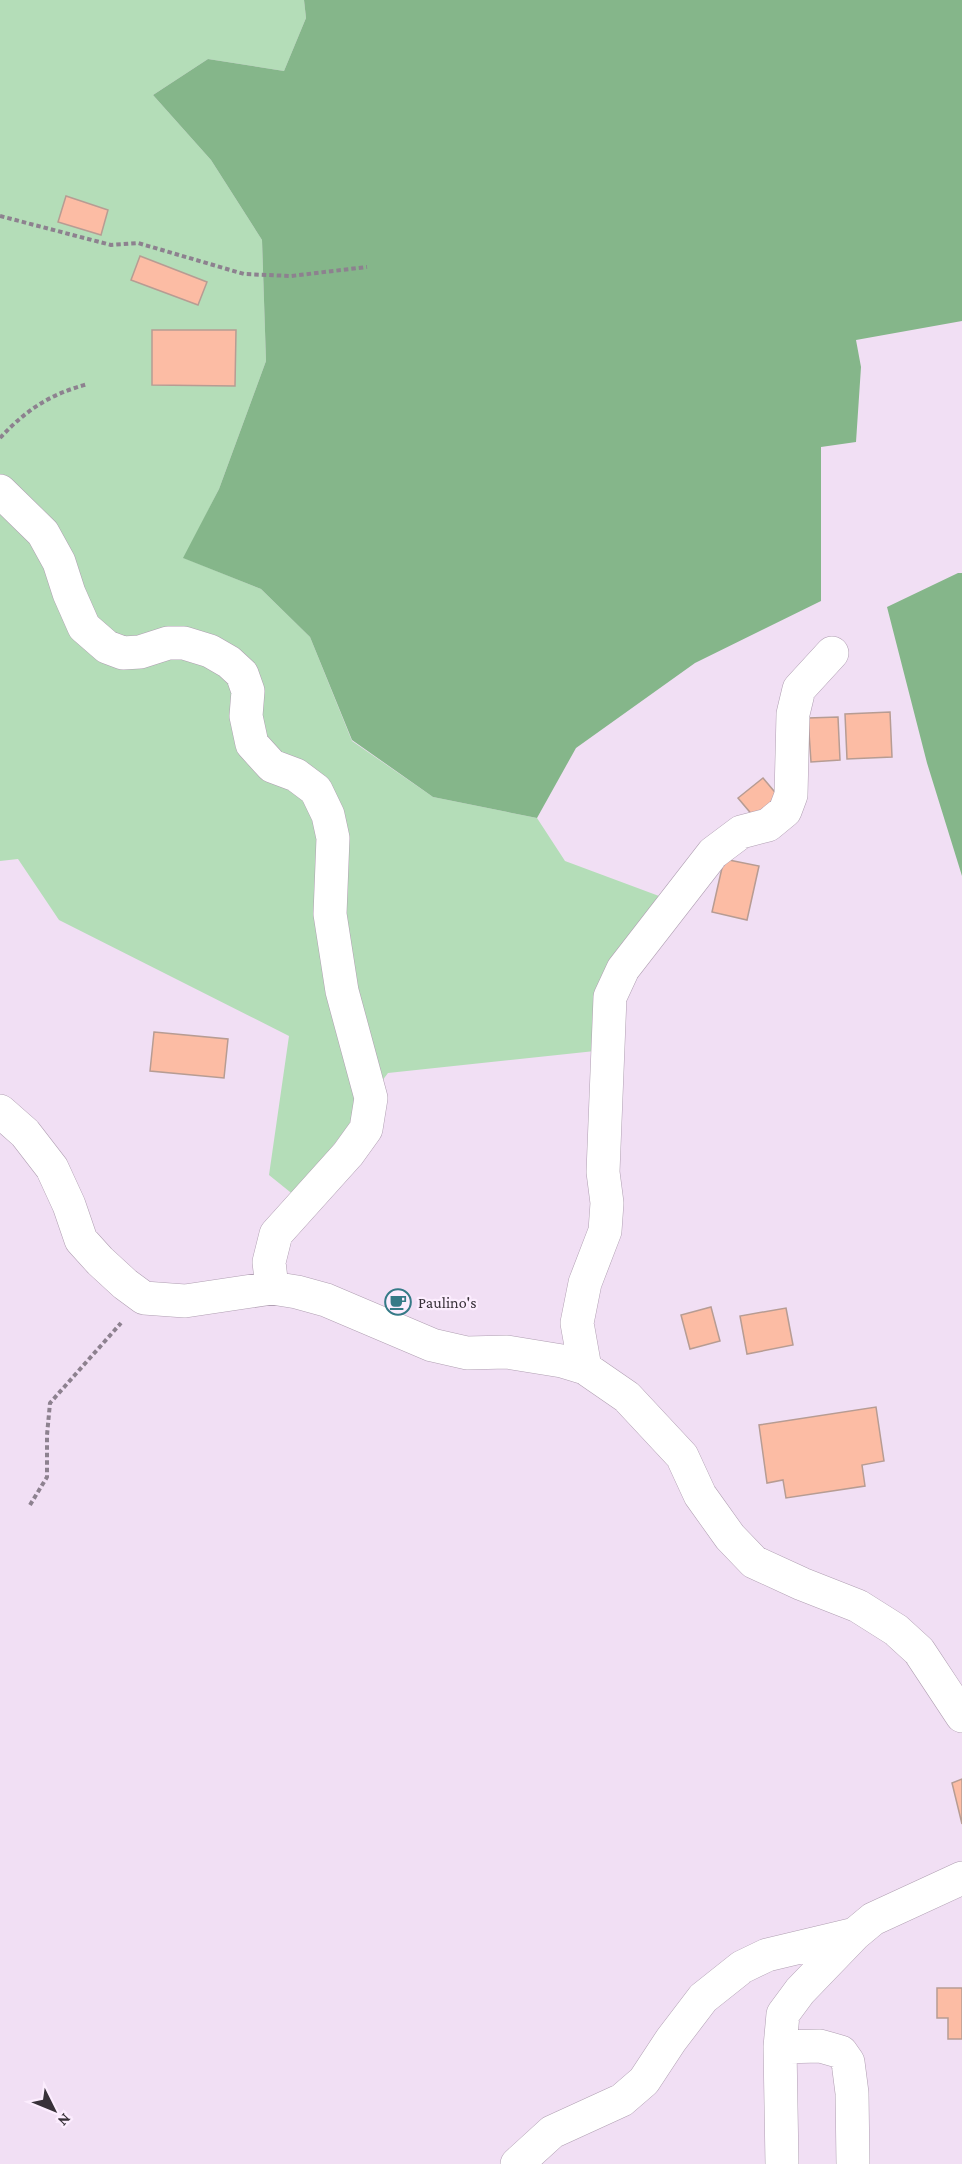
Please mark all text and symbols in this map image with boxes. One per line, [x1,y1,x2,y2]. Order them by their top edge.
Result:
cafe icon: Paulino's [383,1287,413,1317]
place label: Paulino's [418,1294,477,1311]
north arrow [24,2080,84,2140]
text: N [55,2110,75,2130]

